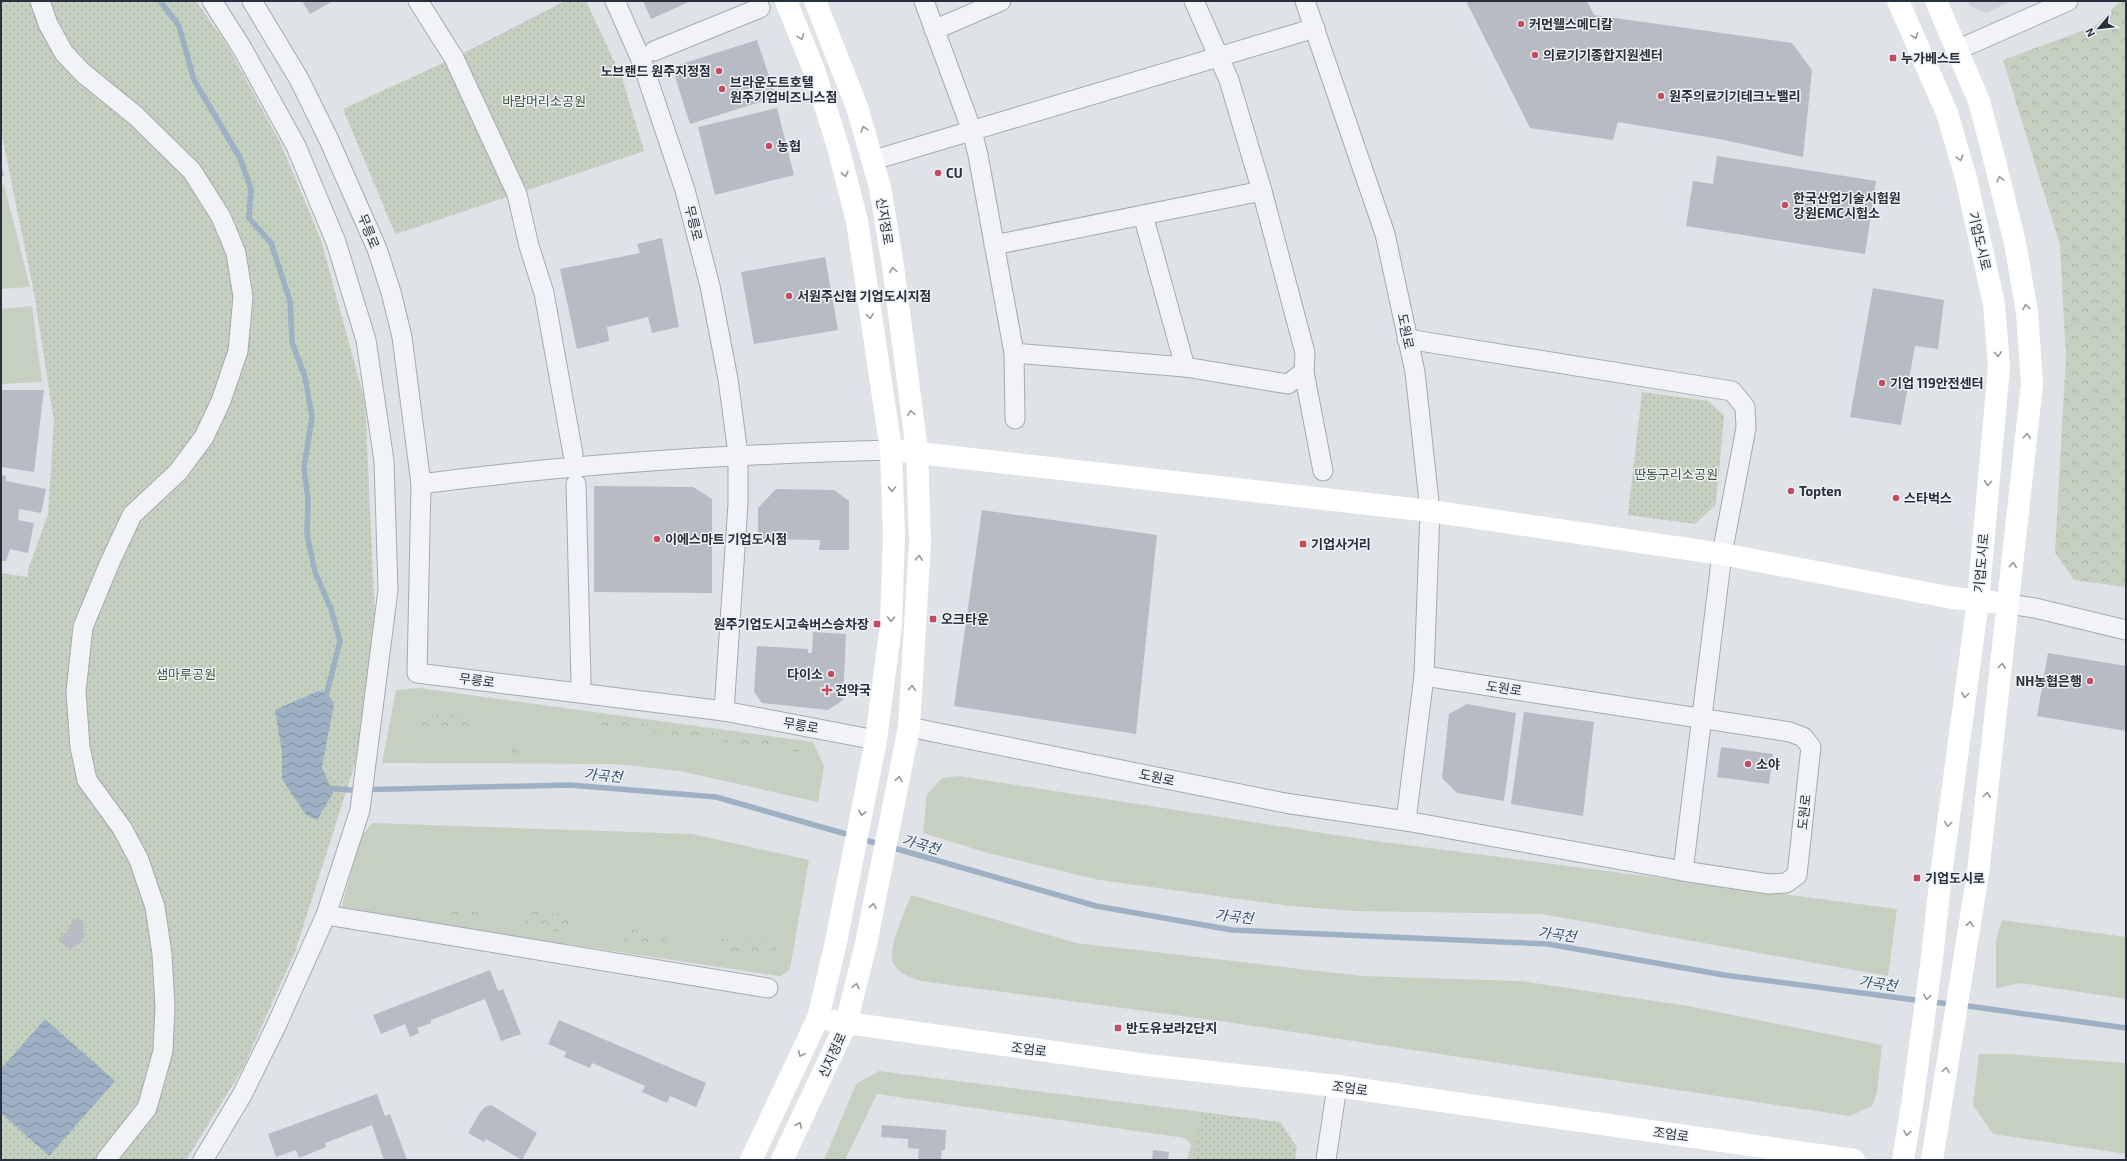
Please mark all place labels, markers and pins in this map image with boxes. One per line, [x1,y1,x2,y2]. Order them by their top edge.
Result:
place label: 커먼웰스메디칼 [1529,16,1613,32]
marker: 커먼웰스메디칼 [1516,19,1526,29]
place label: 의료기기종합지원센터 [1543,47,1663,63]
marker: 의료기기종합지원센터 [1530,50,1540,60]
place label: 누가베스트 [1901,50,1961,66]
marker: 누가베스트 [1888,53,1898,63]
place label: 노브랜드 원주지정점 [601,63,711,79]
marker: 노브랜드 원주지정점 [714,66,724,76]
place label: 브라운도트호텔 원주기업비즈니스점 [730,74,838,105]
marker: 브라운도트호텔 원주기업비즈니스점 [717,84,727,94]
place label: 원주의료기기테크노밸리 [1669,88,1801,104]
marker: 원주의료기기테크노밸리 [1656,91,1666,101]
place label: 농협 [777,138,801,154]
marker: 농협 [764,141,774,151]
place label: CU [946,165,963,181]
marker: CU [933,168,943,178]
place label: 한국산업기술시험원 강원EMC시험소 [1793,190,1901,221]
marker: 한국산업기술시험원 강원EMC시험소 [1780,200,1790,210]
place label: 서원주신협 기업도시지점 [797,288,931,304]
marker: 서원주신협 기업도시지점 [784,291,794,301]
place label: 기업 119안전센터 [1890,375,1983,391]
marker: 기업 119안전센터 [1877,378,1887,388]
place label: Topten [1799,483,1842,499]
marker: Topten [1786,486,1796,496]
place label: 스타벅스 [1904,490,1952,506]
marker: 스타벅스 [1891,493,1901,503]
place label: 이에스마트 기업도시점 [665,531,787,547]
marker: 이에스마트 기업도시점 [652,534,662,544]
place label: 기업사거리 [1311,536,1371,552]
marker: 기업사거리 [1298,539,1308,549]
place label: 오크타운 [941,611,989,627]
marker: 오크타운 [928,614,938,624]
place label: 원주기업도시고속버스승차장 [714,616,869,632]
marker: 원주기업도시고속버스승차장 [872,619,882,629]
place label: 다이소 [787,666,823,682]
marker: 다이소 [826,669,836,679]
place label: NH농협은행 [2016,673,2082,689]
marker: NH농협은행 [2085,676,2095,686]
place label: 건약국 [835,682,871,698]
marker: 건약국 [822,685,832,695]
place label: 소야 [1756,756,1780,772]
marker: 소야 [1743,759,1753,769]
place label: 기업도시로 [1925,870,1985,886]
marker: 기업도시로 [1912,873,1922,883]
place label: 반도유보라2단지 [1126,1020,1217,1036]
marker: 반도유보라2단지 [1113,1023,1123,1033]

